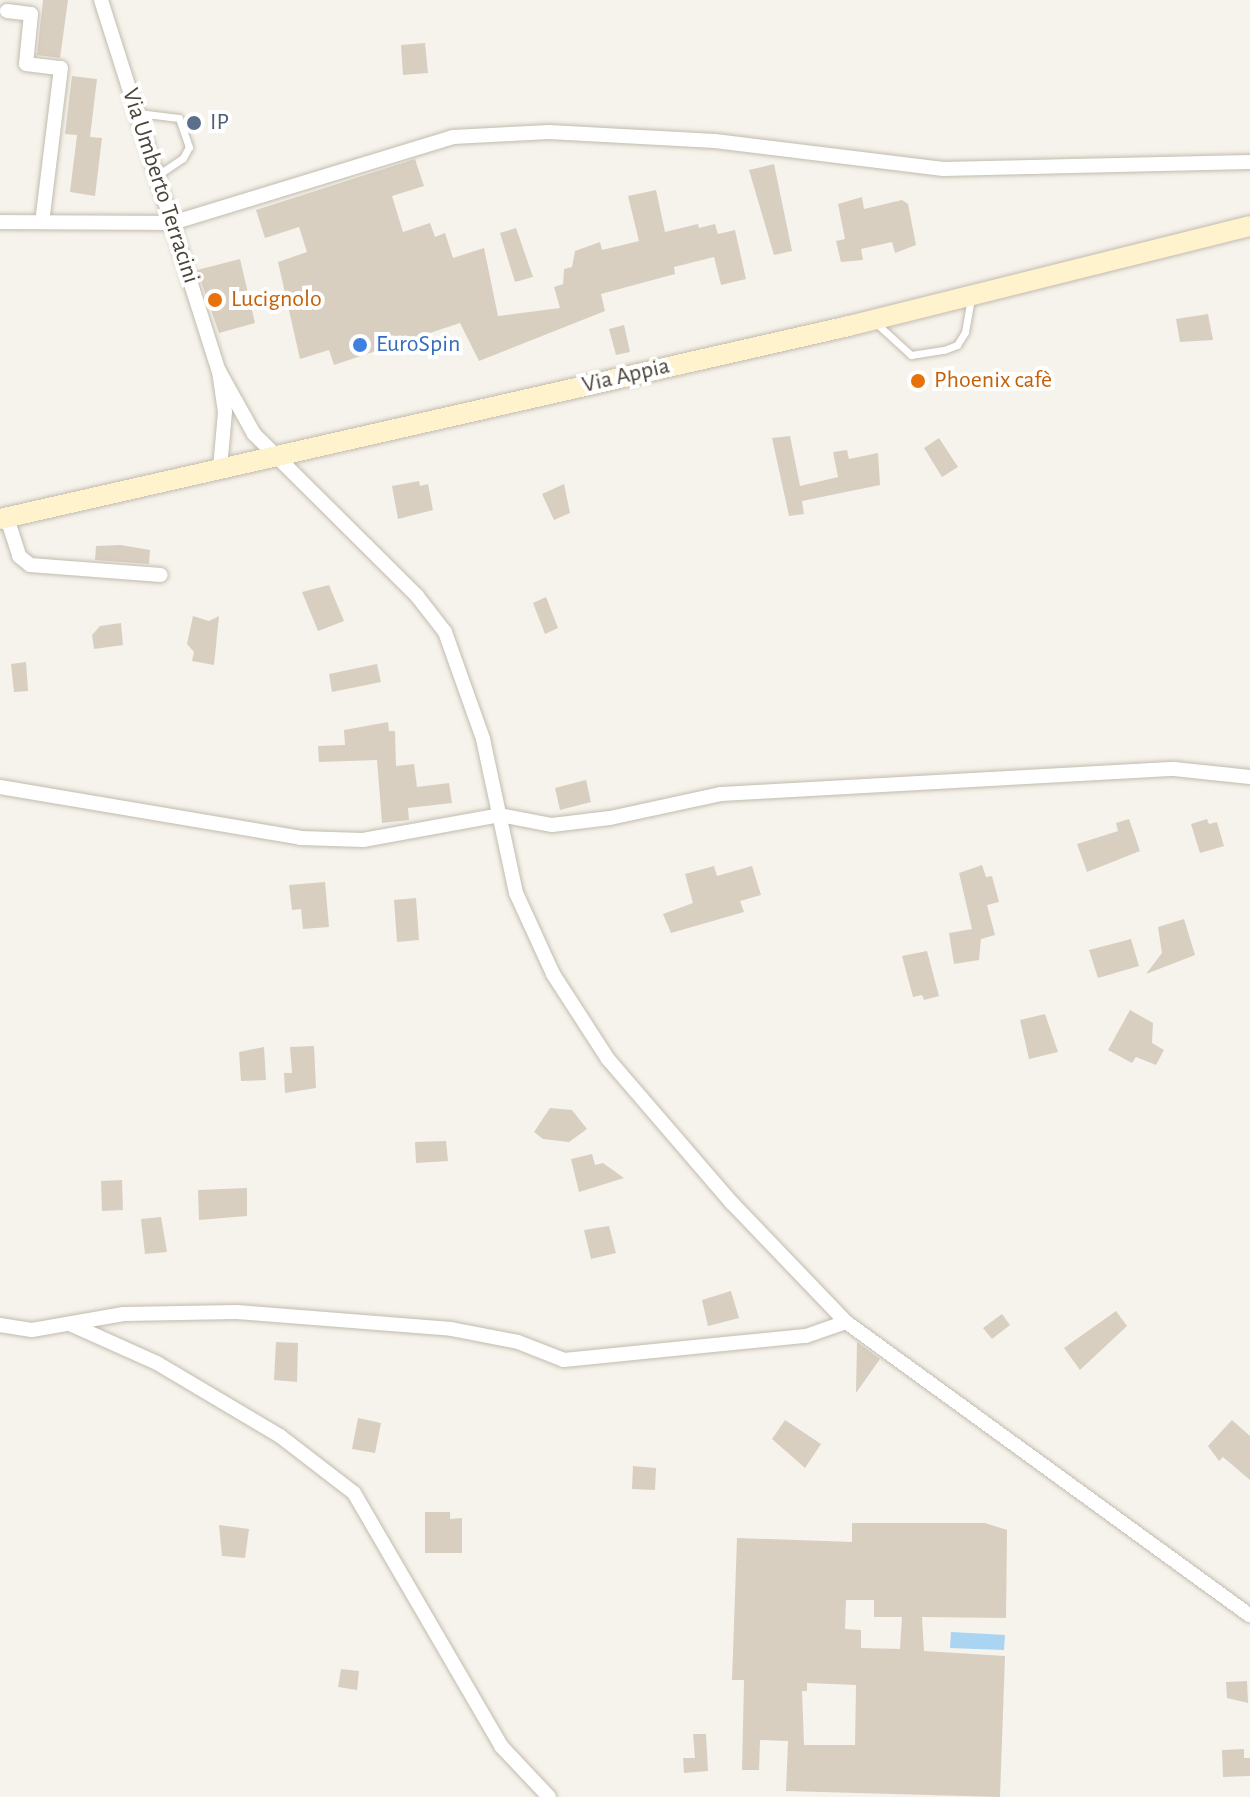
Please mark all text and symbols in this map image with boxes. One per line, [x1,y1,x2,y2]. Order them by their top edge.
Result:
street label: Via Umberto Terracini [115,85,205,287]
place label: IP [210,109,229,137]
marker: IP [185,114,203,132]
place label: Lucignolo [231,286,322,314]
marker: Lucignolo [206,291,224,309]
place label: EuroSpin [376,331,460,359]
marker: EuroSpin [351,336,369,354]
street label: Via Appia [579,352,673,400]
place label: Phoenix cafè [934,367,1052,395]
marker: Phoenix cafè [909,372,927,390]

